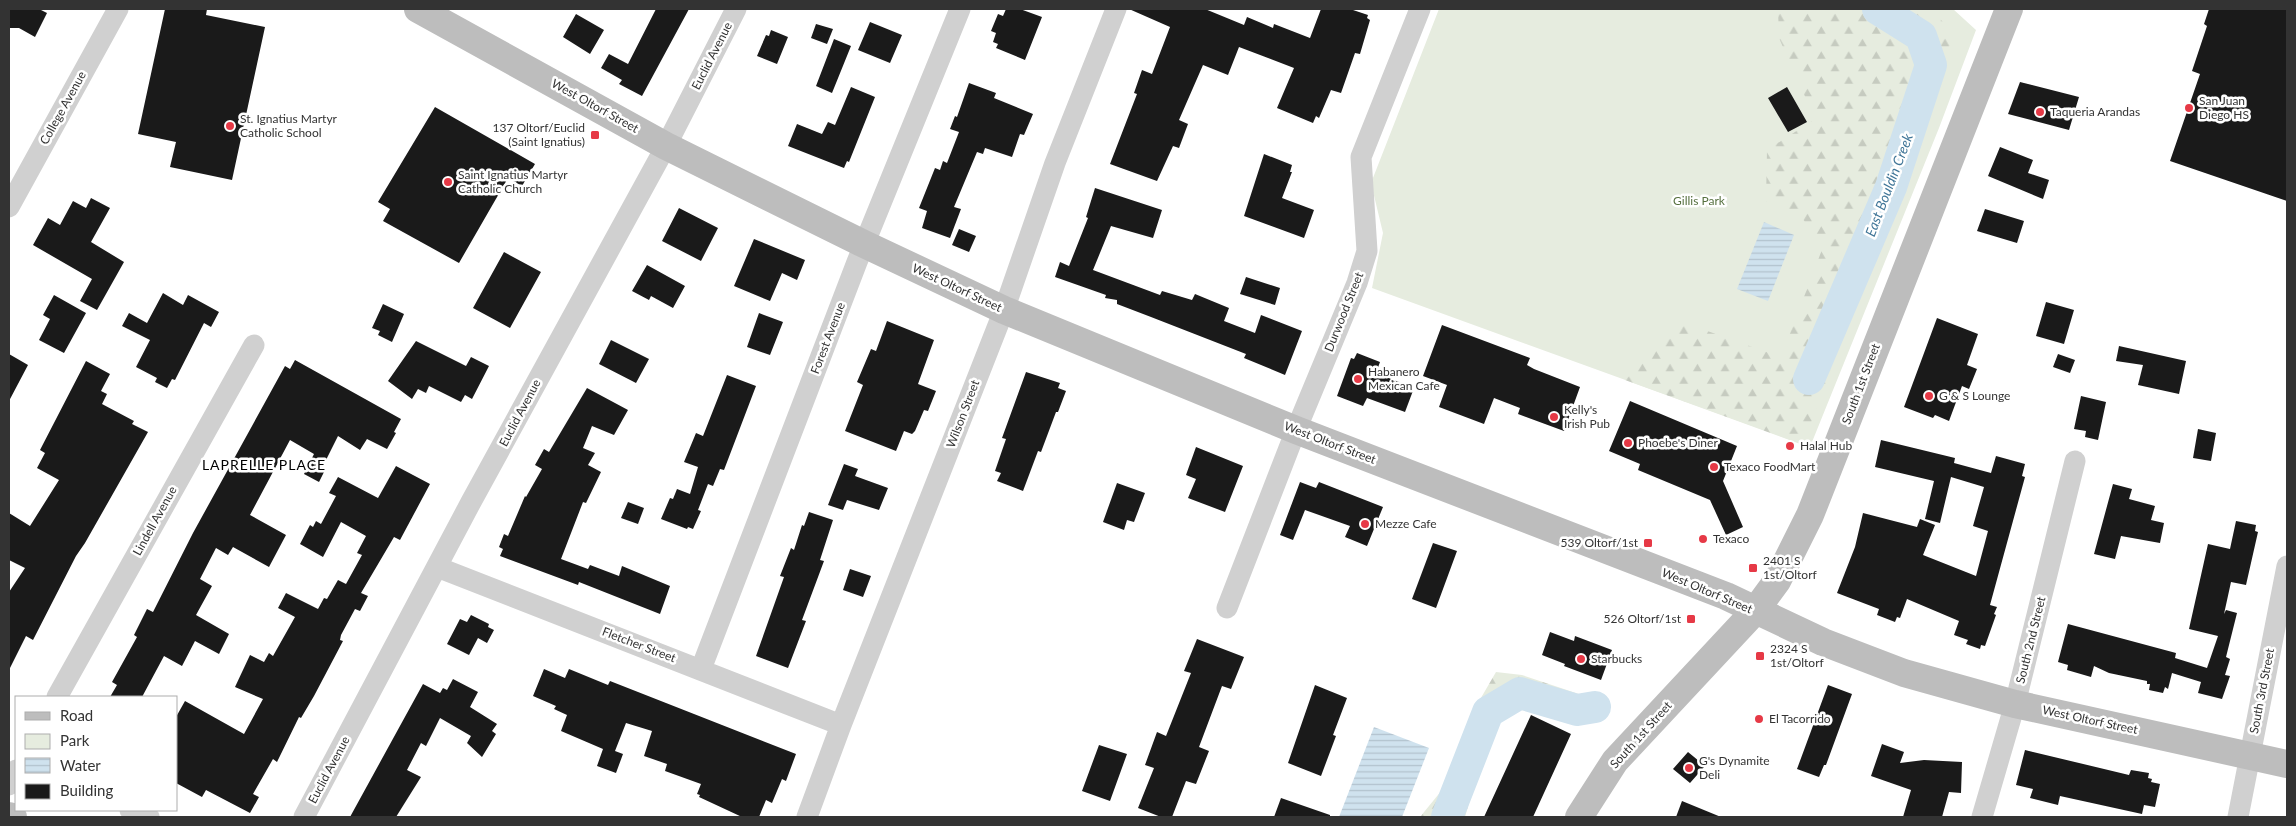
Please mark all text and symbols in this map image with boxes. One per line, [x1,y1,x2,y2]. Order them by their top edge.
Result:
street label: Euclid Avenue [688,19,735,92]
street label: College Avenue [36,68,89,147]
street label: West Oltorf Street [549,75,642,136]
place label: San Juan Diego HS [2199,93,2249,122]
marker: San Juan Diego HS [2183,102,2195,114]
place label: Taqueria Arandas [2050,104,2140,119]
marker: Taqueria Arandas [2034,106,2046,118]
place label: St. Ignatius Martyr Catholic School [240,111,338,140]
marker: St. Ignatius Martyr Catholic School [224,120,236,132]
place label: 137 Oltorf/Euclid (Saint Ignatius) [493,120,585,149]
marker: 137 Oltorf/Euclid (Saint Ignatius) [589,129,601,141]
water label: East Bouldin Creek [1861,131,1916,239]
place label: Saint Ignatius Martyr Catholic Church [458,167,568,196]
marker: Saint Ignatius Martyr Catholic Church [442,176,454,188]
park label: Gillis Park [1673,193,1726,208]
street label: West Oltorf Street [910,260,1005,315]
street label: Durwood Street [1321,269,1367,354]
street label: Forest Avenue [807,300,848,376]
street label: South 1st Street [1838,341,1883,426]
place label: Habanero Mexican Cafe [1368,364,1440,393]
marker: Habanero Mexican Cafe [1352,373,1364,385]
street label: Euclid Avenue [496,377,544,449]
street label: Wilson Street [943,377,983,450]
place label: G & S Lounge [1939,388,2010,403]
marker: G & S Lounge [1923,390,1935,402]
place label: Kelly's Irish Pub [1564,402,1610,431]
marker: Kelly's Irish Pub [1548,411,1560,423]
street label: West Oltorf Street [1282,418,1379,467]
place label: Phoebe's Diner [1638,435,1718,450]
marker: Phoebe's Diner [1622,437,1634,449]
place label: Halal Hub [1800,438,1852,453]
marker: Halal Hub [1784,440,1796,452]
district label: LAPRELLE PLACE [202,456,326,473]
place label: Texaco FoodMart [1724,459,1816,474]
marker: Texaco FoodMart [1708,461,1720,473]
street label: Lindell Avenue [129,484,180,558]
place label: Mezze Cafe [1375,516,1437,531]
marker: Mezze Cafe [1359,518,1371,530]
place label: Texaco [1713,531,1749,546]
marker: Texaco [1697,533,1709,545]
place label: 539 Oltorf/1st [1561,535,1639,550]
marker: 539 Oltorf/1st [1642,537,1654,549]
place label: 2401 S 1st/Oltorf [1763,553,1818,582]
marker: 2401 S 1st/Oltorf [1747,562,1759,574]
street label: West Oltorf Street [1660,565,1755,617]
street label: South 2nd Street [2012,594,2049,685]
place label: 526 Oltorf/1st [1604,611,1682,626]
marker: 526 Oltorf/1st [1685,613,1697,625]
street label: Fletcher Street [600,624,679,666]
place label: 2324 S 1st/Oltorf [1770,641,1825,670]
street label: South 3rd Street [2246,646,2277,735]
marker: 2324 S 1st/Oltorf [1754,650,1766,662]
place label: Starbucks [1591,651,1642,666]
marker: Starbucks [1575,653,1587,665]
legend [15,696,178,811]
street label: South 1st Street [1607,697,1675,771]
street label: West Oltorf Street [2041,702,2140,737]
text: Road [60,706,93,724]
place label: El Tacorrido [1769,711,1831,726]
marker: El Tacorrido [1753,713,1765,725]
text: Park [60,731,90,749]
street label: Euclid Avenue [305,734,353,806]
place label: G's Dynamite Deli [1699,753,1770,782]
text: Water [60,756,101,774]
marker: G's Dynamite Deli [1683,762,1695,774]
text: Building [60,781,113,799]

